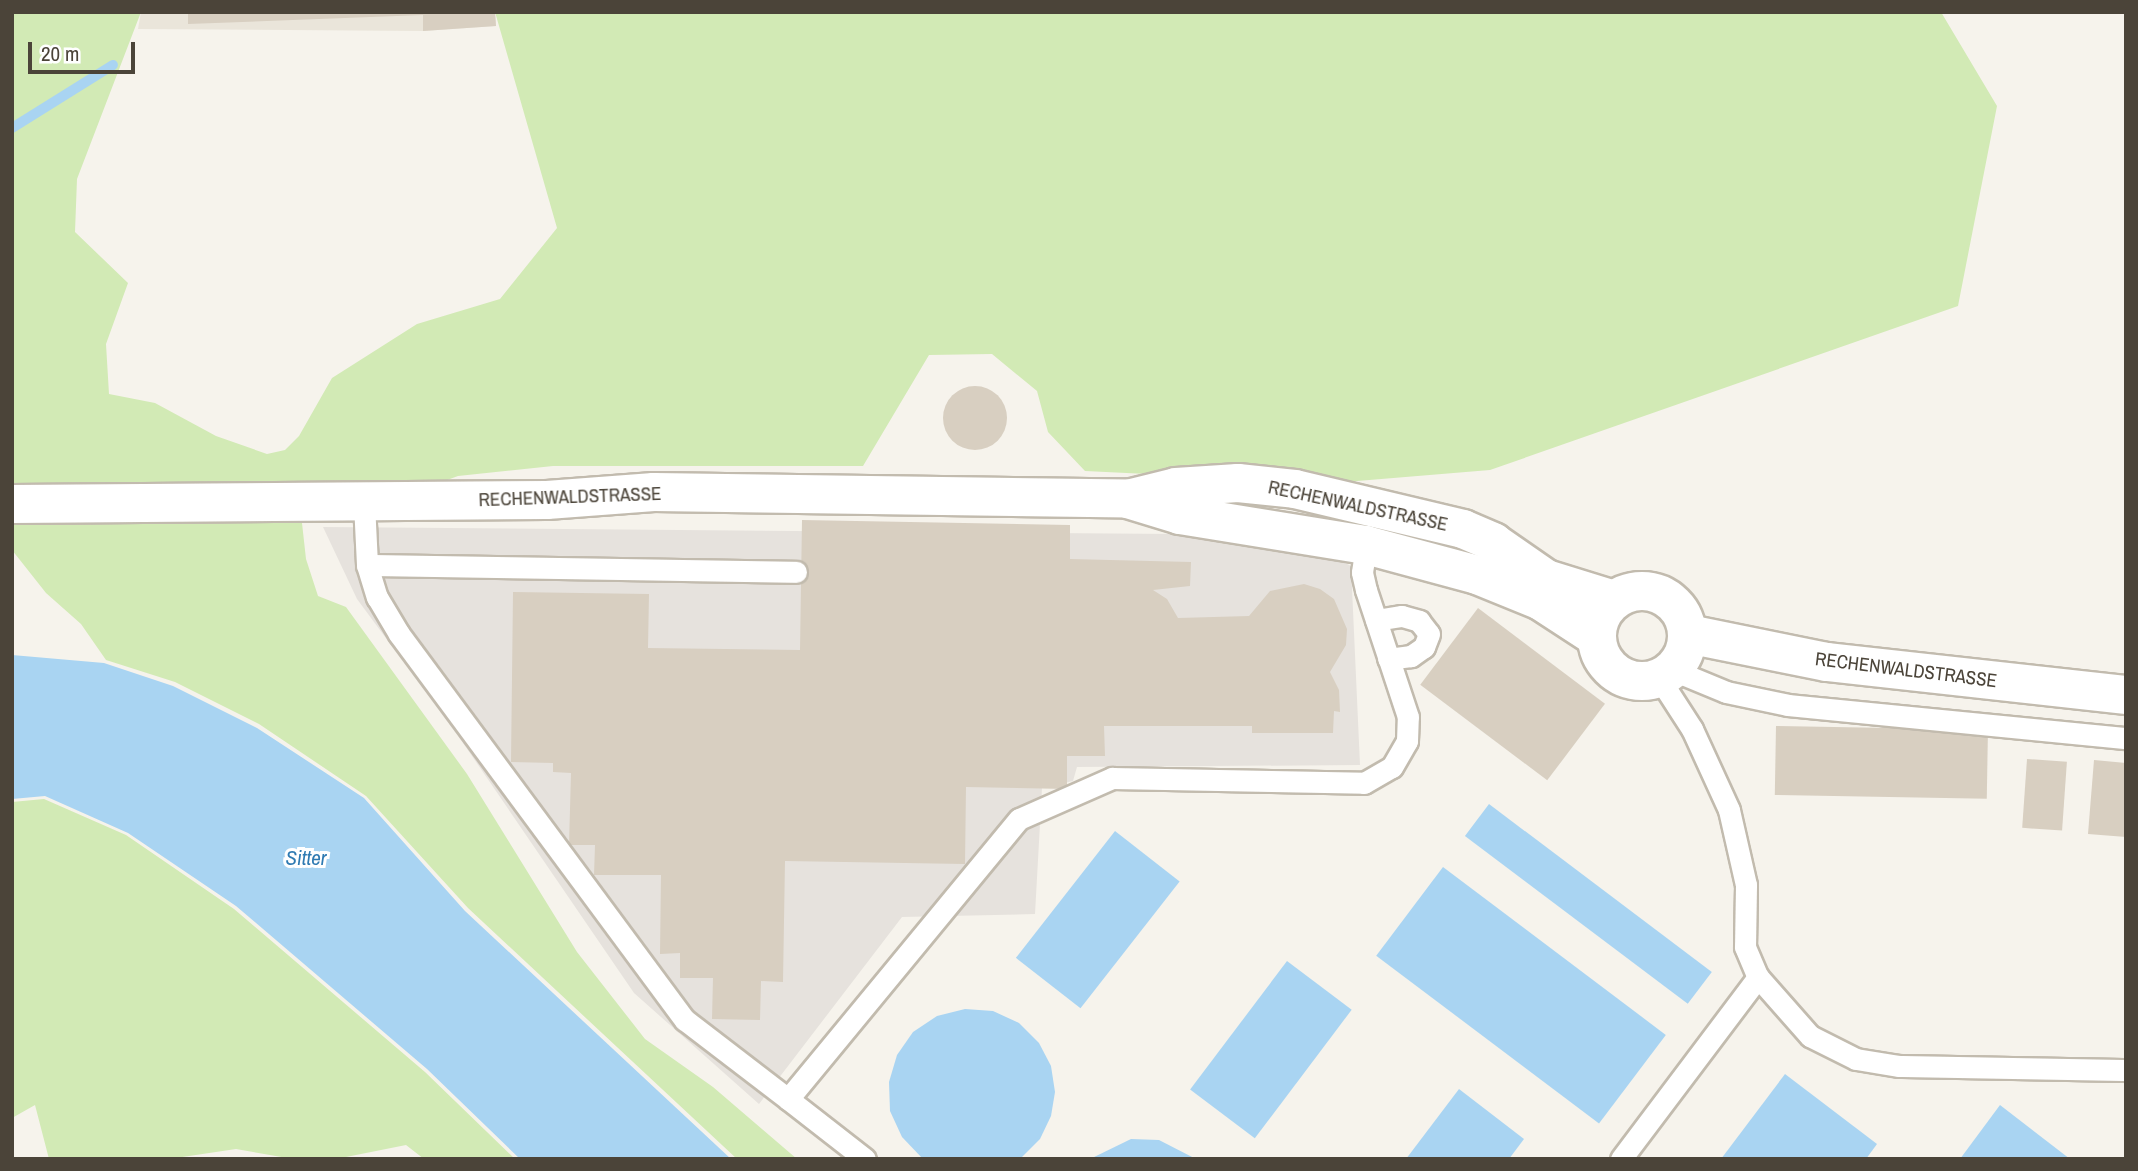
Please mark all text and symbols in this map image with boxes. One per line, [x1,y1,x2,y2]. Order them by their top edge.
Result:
scale bar [32,28,138,72]
text: 20 m [41,39,79,68]
street label: RECHENWALDSTRASSE [1266,476,1450,536]
street label: RECHENWALDSTRASSE [478,482,662,512]
street label: RECHENWALDSTRASSE [1814,648,1998,692]
water label: Sitter [285,845,327,871]

